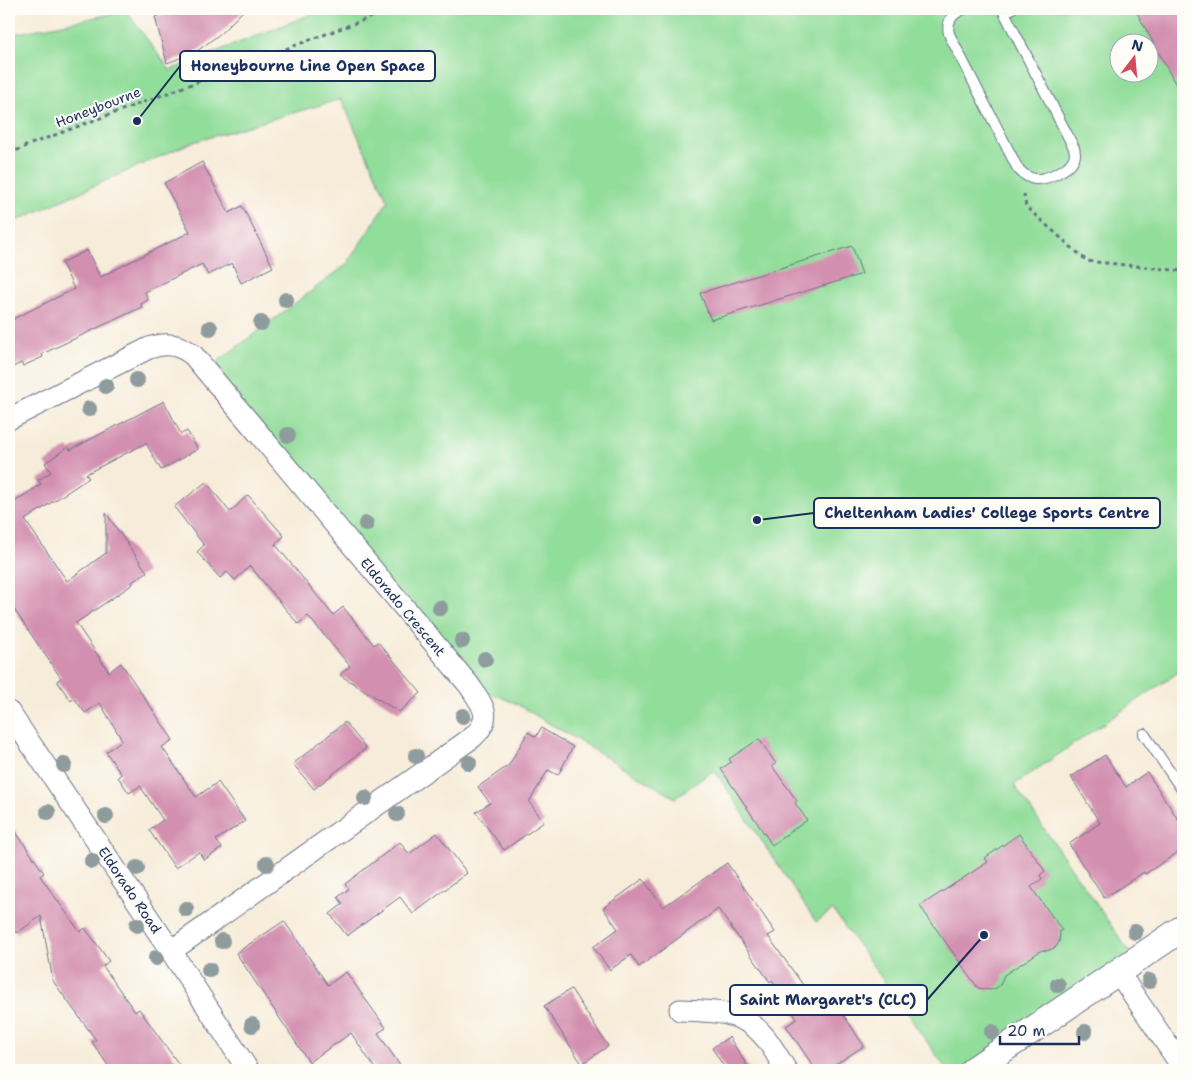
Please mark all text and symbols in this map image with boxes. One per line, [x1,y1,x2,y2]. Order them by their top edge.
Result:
north arrow [1110,32,1160,82]
text: N [1130,35,1145,56]
callout: Honeybourne Line Open Space [180,51,435,81]
text: Honeybourne Line Open Space [191,56,425,76]
street label: Honeybourne [53,82,143,132]
callout: Cheltenham Ladies' College Sports Centre [814,498,1160,528]
text: Cheltenham Ladies' College Sports Centre [824,503,1150,523]
street label: Eldorado Crescent [356,554,450,660]
street label: Eldorado Road [94,843,166,937]
callout: Saint Margaret's (CLC) [730,985,927,1015]
text: Saint Margaret's (CLC) [740,990,916,1010]
scale bar [1000,1014,1078,1046]
text: 20 m [1007,1021,1046,1041]

